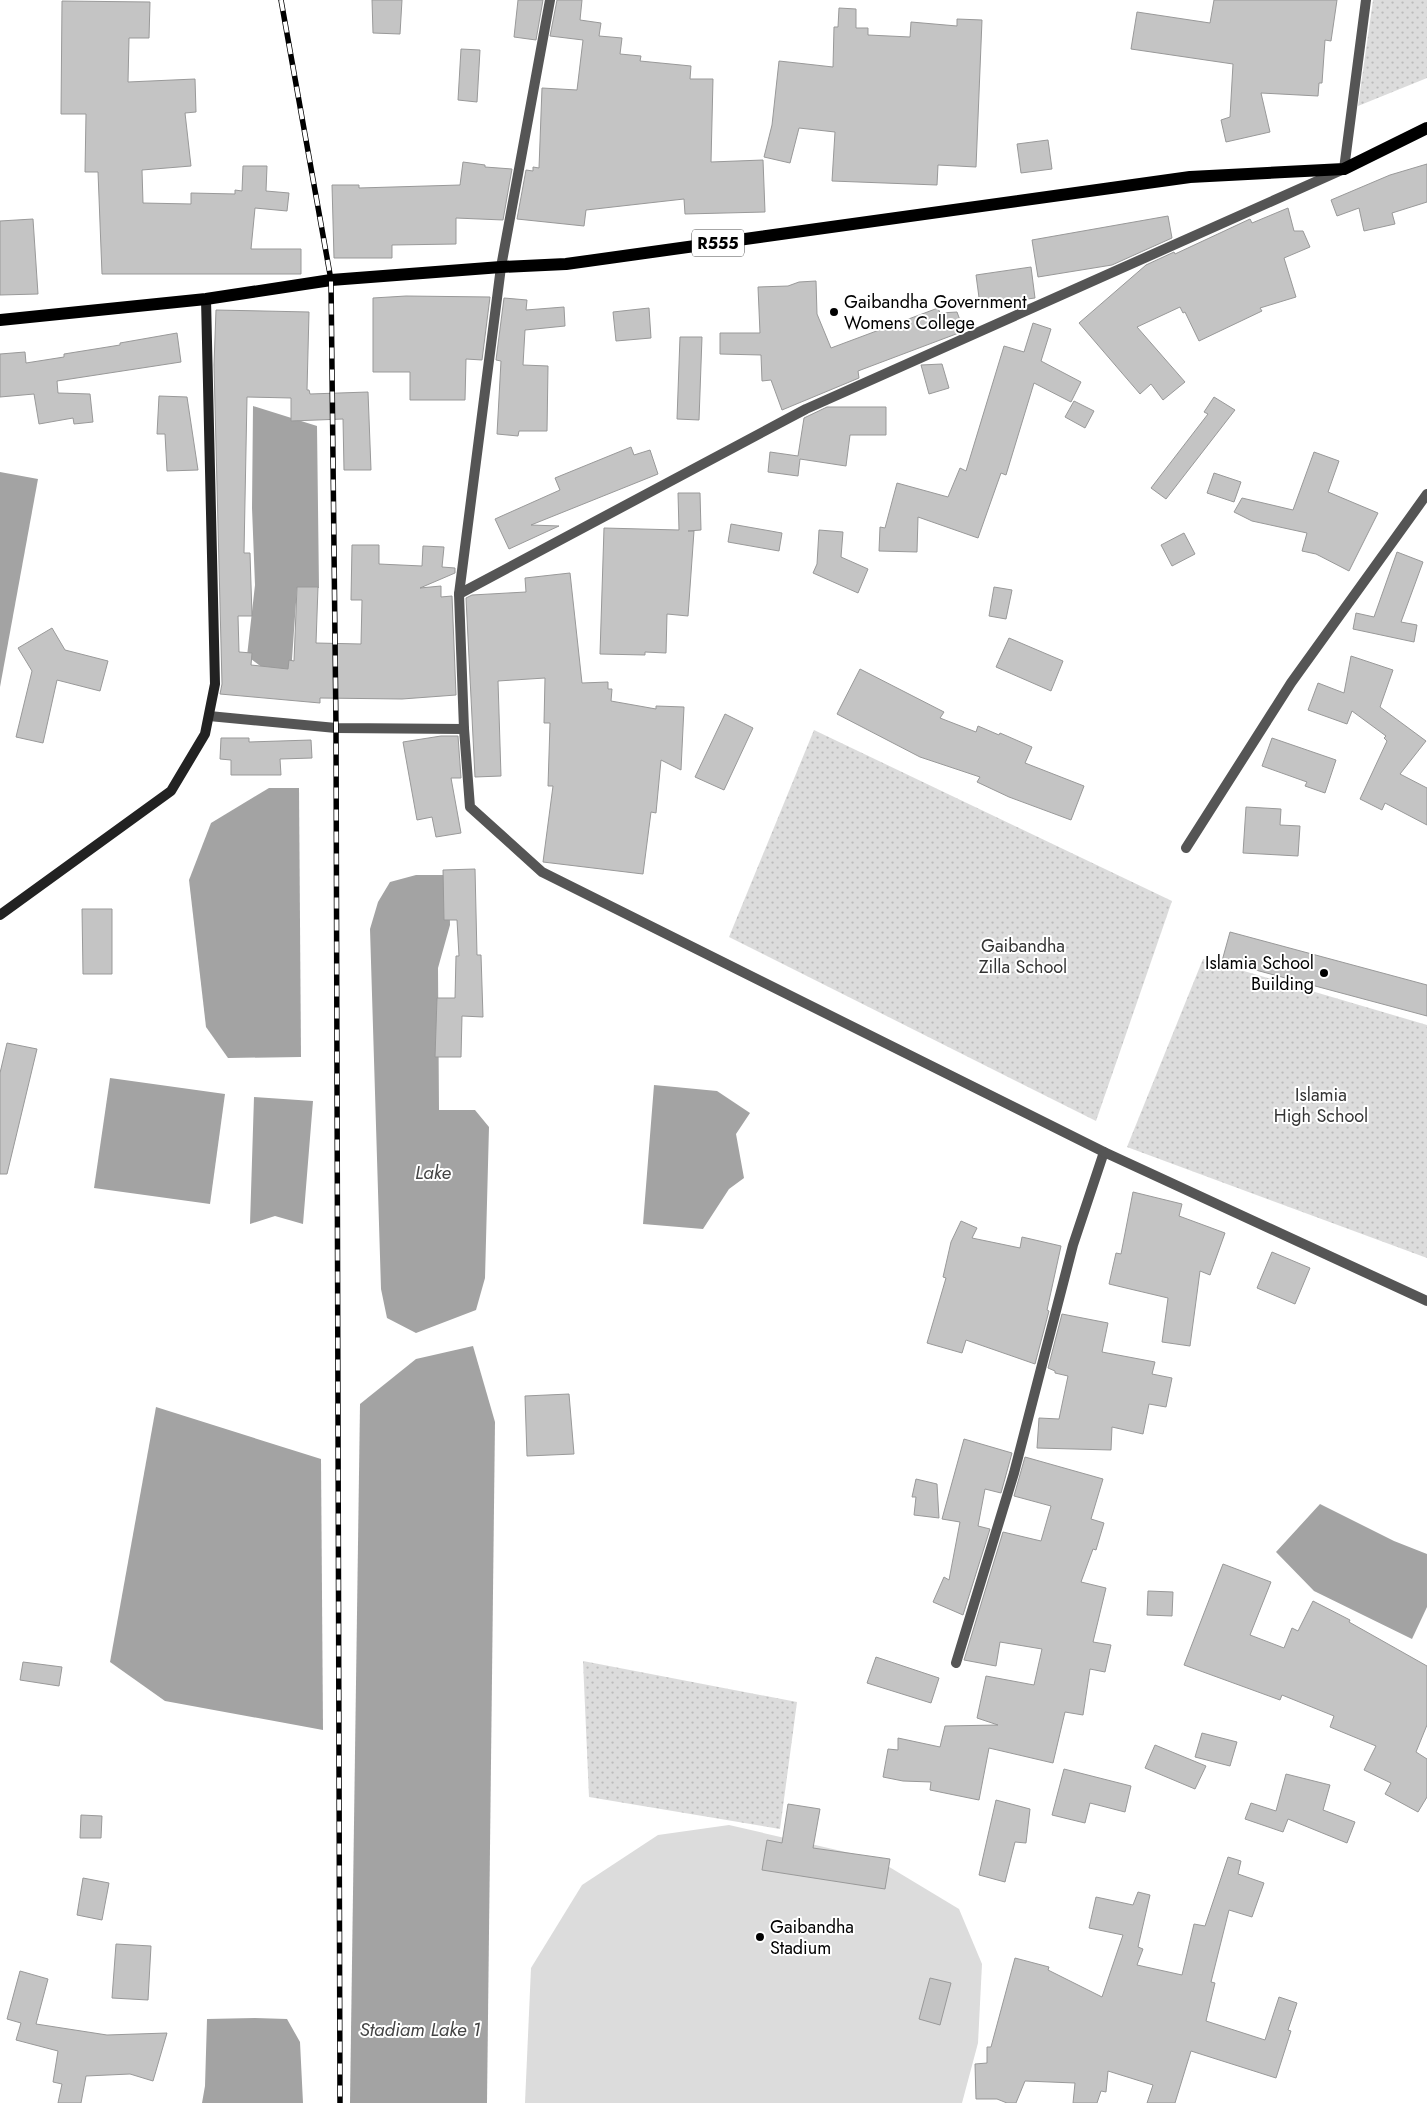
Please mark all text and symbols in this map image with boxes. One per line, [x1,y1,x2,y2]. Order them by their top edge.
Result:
road number: R555 [692,230,744,256]
place label: Gaibandha Government Womens College [844,289,1027,336]
marker: Gaibandha Government Womens College [828,306,840,318]
park label: Gaibandha Zilla School [979,933,1067,980]
place label: Islamia School Building [1205,950,1314,997]
marker: Islamia School Building [1318,967,1330,979]
park label: Islamia High School [1274,1082,1368,1129]
water label: Lake [415,1159,452,1186]
place label: Gaibandha Stadium [770,1914,854,1961]
marker: Gaibandha Stadium [754,1931,766,1943]
water label: Stadiam Lake 1 [359,2016,481,2043]

